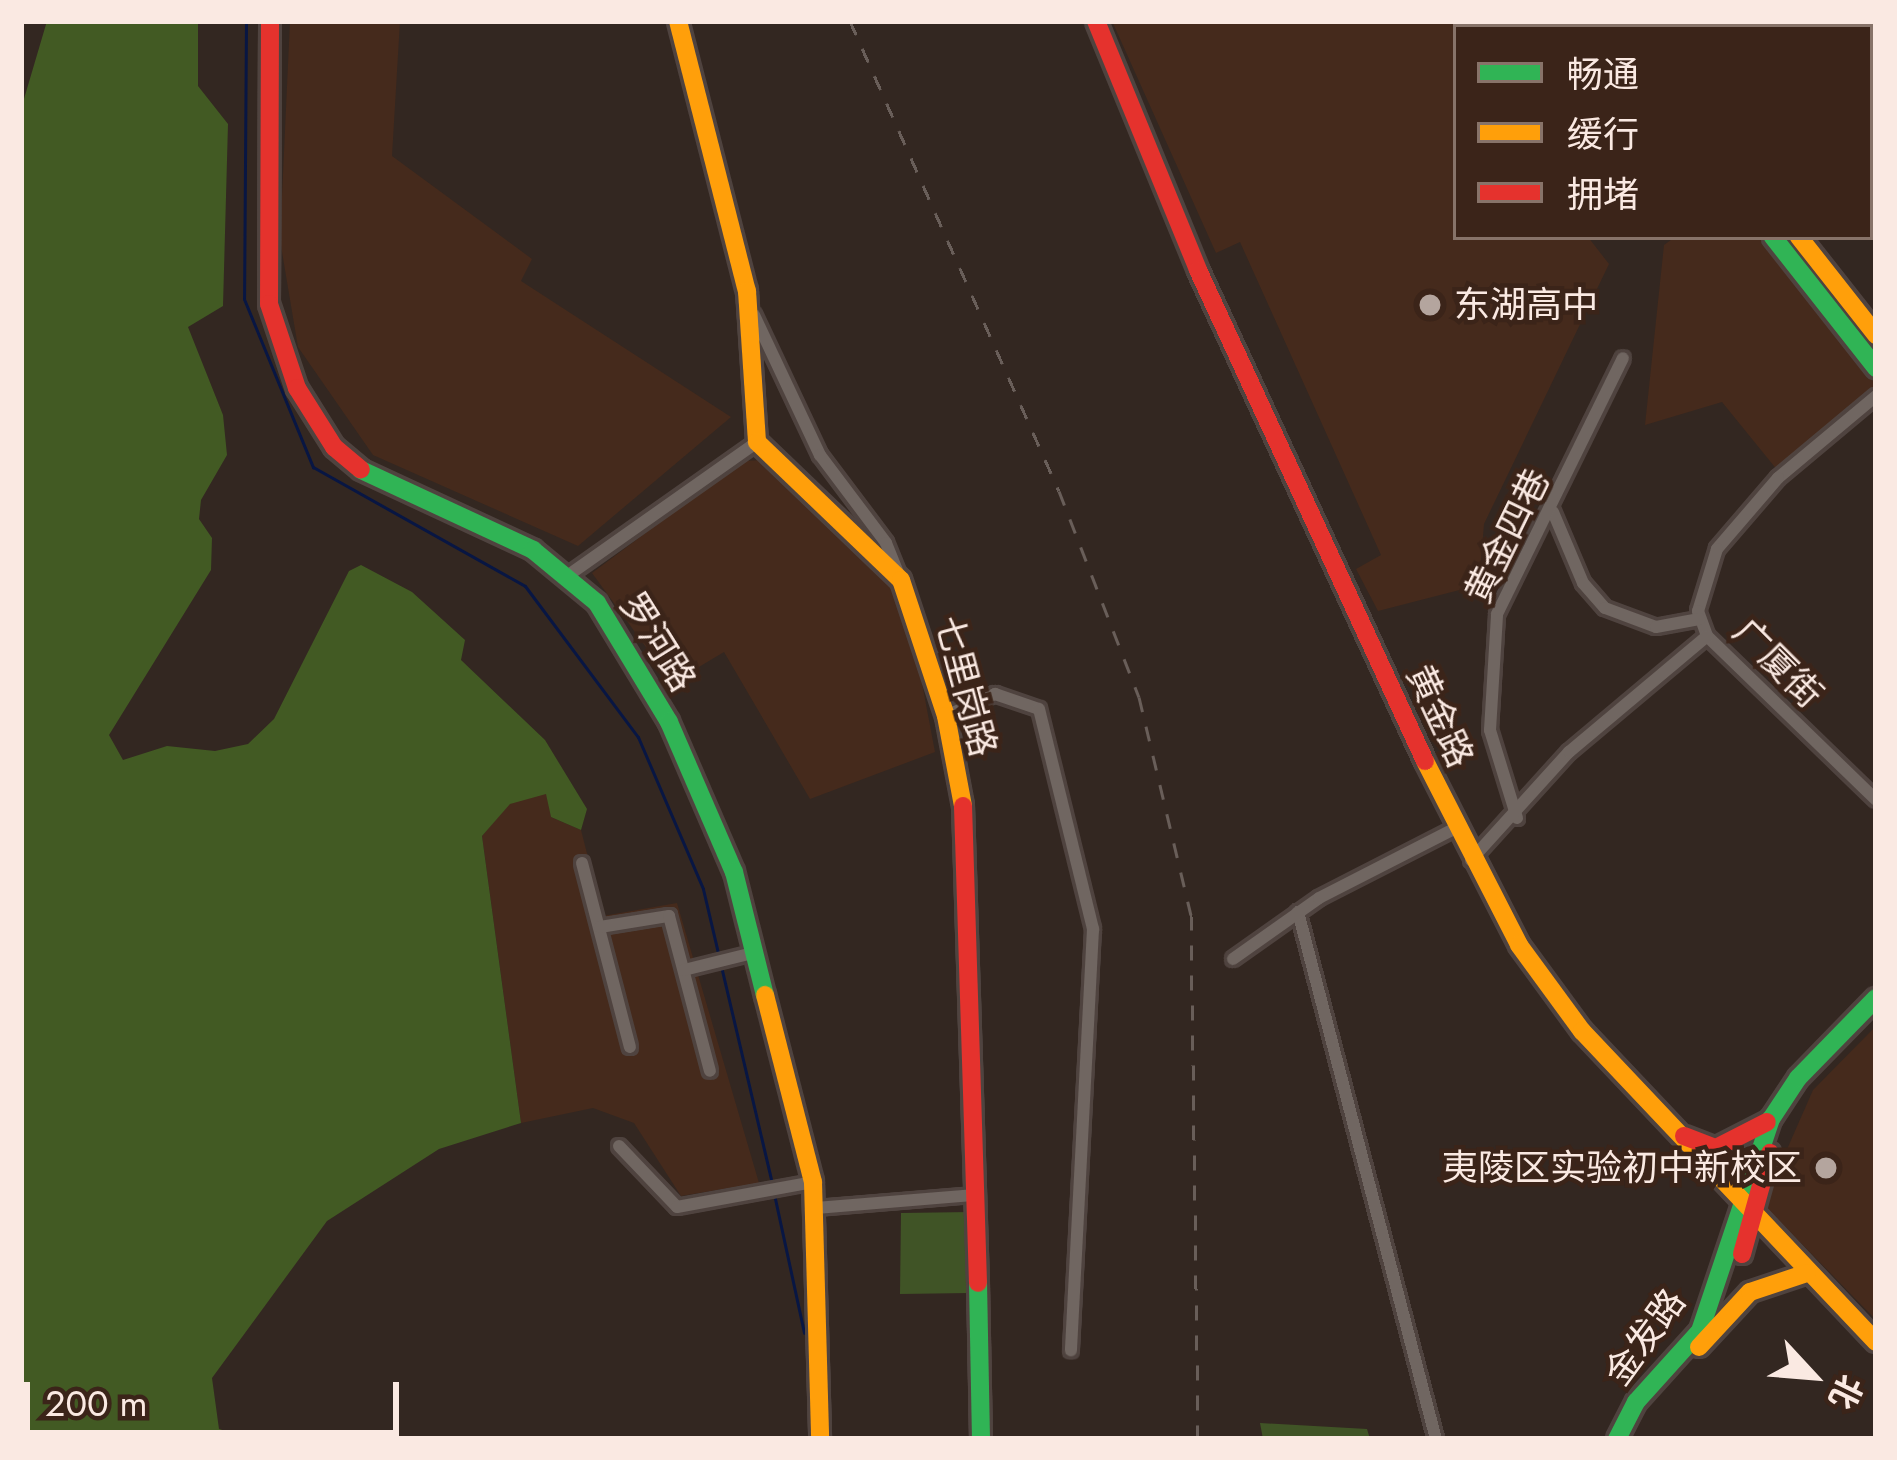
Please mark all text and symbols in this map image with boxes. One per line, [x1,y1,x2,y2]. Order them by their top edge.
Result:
legend [1453,24,1873,240]
text: 畅通 [1567,48,1639,100]
text: 缓行 [1567,108,1639,160]
text: 拥堵 [1567,168,1639,220]
place label: 东湖高中 [1454,283,1598,327]
marker: 东湖高中 [1417,292,1443,318]
street label: 黄金四巷 [1456,462,1558,610]
street label: 罗河路 [611,585,705,699]
street label: 广厦街 [1725,610,1831,716]
street label: 七里岗路 [927,611,1005,761]
street label: 黄金路 [1398,658,1482,774]
place label: 夷陵区实验初中新校区 [1442,1146,1802,1190]
marker: 夷陵区实验初中新校区 [1813,1155,1839,1181]
street label: 金发路 [1596,1281,1694,1393]
north arrow [1753,1316,1873,1436]
scale bar [30,1358,405,1432]
text: 北 [1817,1367,1874,1417]
text: 200 m [45,1377,148,1429]

